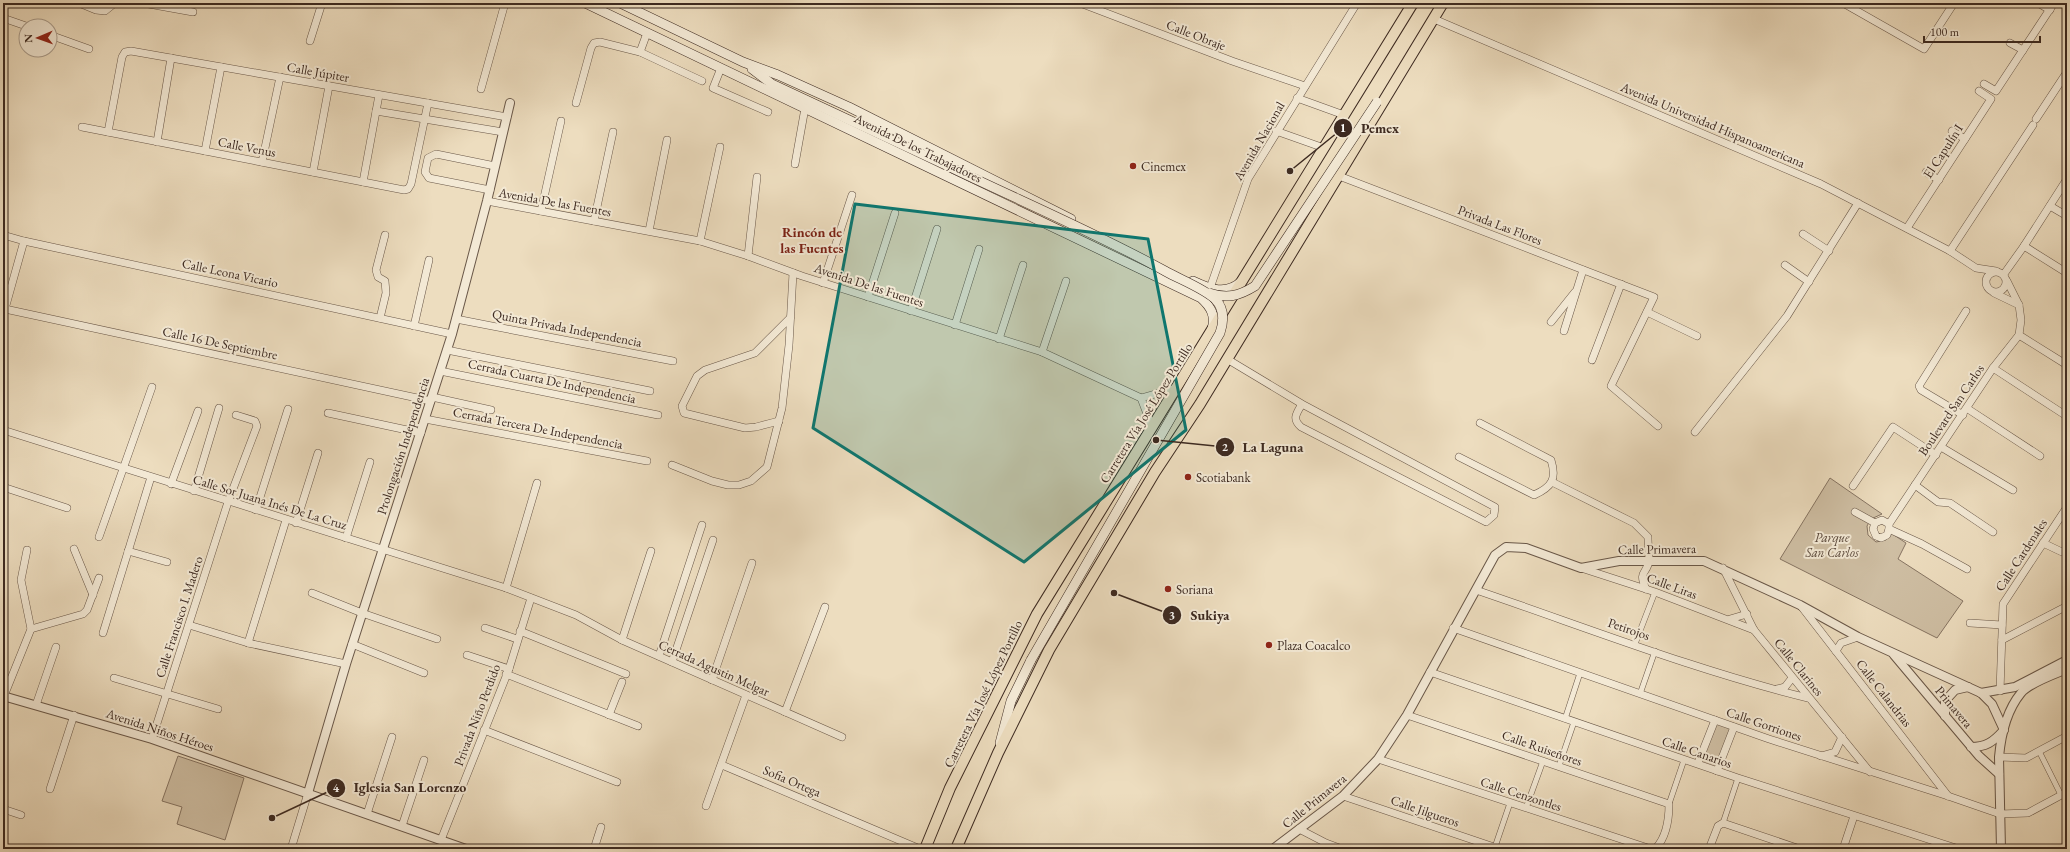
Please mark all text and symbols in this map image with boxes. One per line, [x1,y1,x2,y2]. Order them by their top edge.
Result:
street label: Calle Obraje [1164,16,1228,54]
north arrow [18,18,58,58]
scale bar [1924,18,2040,44]
text: 100 m [1930,24,1960,40]
text: N [21,34,35,43]
street label: Calle Júpiter [285,58,351,86]
street label: Avenida Universidad Hispanoamericana [1617,78,1808,172]
street label: Avenida Nacional [1229,98,1288,184]
street label: Avenida De los Trabajadores [850,109,985,186]
callout: Pemex [1333,115,1407,141]
text: Pemex [1361,119,1399,137]
text: 1 [1340,120,1346,136]
street label: El Capulín I [1919,120,1967,181]
street label: Calle Venus [217,133,277,161]
place label: Cinemex [1141,158,1186,175]
marker: Cinemex [1128,161,1138,171]
street label: Avenida De las Fuentes [496,184,613,220]
street label: Privada Las Flores [1455,201,1545,249]
district label: Rincón de las Fuentes [780,223,844,257]
street label: Calle Leona Vicario [180,255,280,291]
street label: Avenida De las Fuentes [811,259,926,311]
street label: Quinta Privada Independencia [491,305,644,351]
street label: Calle 16 De Septiembre [161,322,279,364]
street label: Carretera Vía José López Portillo [1096,340,1196,486]
street label: Cerrada Cuarta De Independencia [466,355,638,407]
street label: Boulevard San Carlos [1914,361,1988,459]
street label: Prolongación Independencia [373,375,433,517]
street label: Cerrada Tercera De Independencia [452,403,625,453]
callout: La Laguna [1215,434,1312,460]
text: La Laguna [1243,438,1304,456]
text: 2 [1222,439,1229,455]
place label: Scotiabank [1196,469,1251,486]
street label: Calle Sor Juana Inés De La Cruz [191,470,349,534]
marker: Scotiabank [1183,472,1193,482]
street label: Calle Cardenales [1991,515,2051,595]
park label: Parque San Carlos [1804,529,1859,561]
street label: Calle Primavera [1618,540,1697,558]
street label: Calle Francisco I. Madero [151,554,207,680]
street label: Calle Liras [1644,569,1700,603]
place label: Soriana [1176,581,1214,598]
marker: Soriana [1163,584,1173,594]
callout: Sukiya [1162,602,1237,628]
text: Sukiya [1191,606,1230,624]
text: 3 [1169,607,1175,623]
street label: Petirojos [1606,614,1652,644]
street label: Carretera Vía José López Portillo [940,617,1026,771]
street label: Calle Clarines [1771,635,1827,699]
street label: Cerrada Agustin Melgar [656,636,773,700]
place label: Plaza Coacalco [1277,637,1350,654]
marker: Plaza Coacalco [1264,640,1274,650]
street label: Calle Calandrias [1852,656,1916,730]
street label: Privada Niño Perdido [450,662,504,768]
street label: Primavera [1932,682,1977,732]
street label: Calle Gorriones [1724,703,1804,745]
street label: Avenida Niños Héroes [103,704,216,755]
street label: Calle Ruiseñores [1500,726,1584,770]
street label: Calle Canarios [1660,732,1734,772]
street label: Sofia Ortega [760,761,824,801]
street label: Calle Primavera [1278,769,1350,832]
street label: Calle Cenzontles [1478,773,1564,815]
callout: Iglesia San Lorenzo [326,775,474,801]
text: Iglesia San Lorenzo [354,778,466,796]
text: 4 [333,780,340,796]
street label: Calle Jilgueros [1388,791,1462,831]

